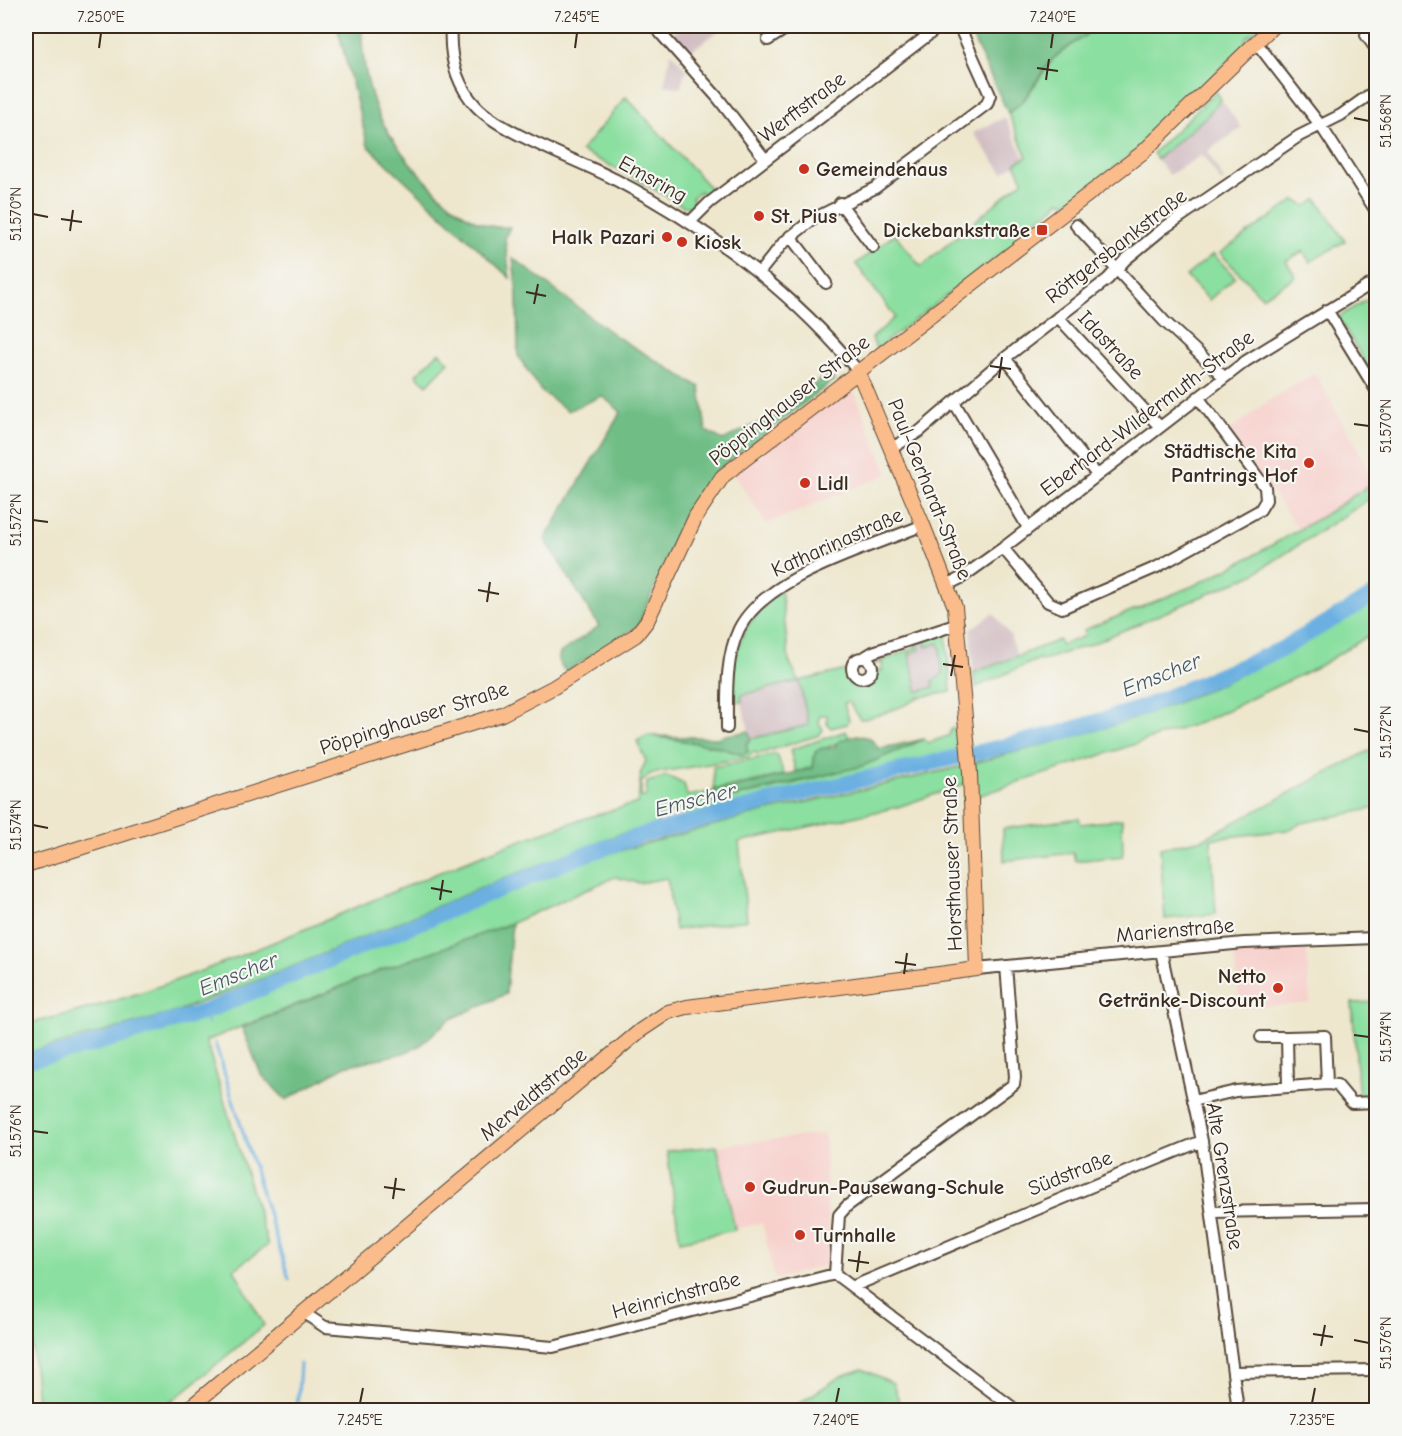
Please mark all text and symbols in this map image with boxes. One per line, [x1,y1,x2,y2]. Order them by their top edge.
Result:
text: 7.250°E [77,8,125,26]
text: 7.245°E [554,8,600,26]
text: 7.240°E [1030,8,1076,26]
street label: Werftstraße [754,67,850,147]
text: 51.568°N [1377,94,1395,148]
street label: Emsring [615,150,691,208]
place label: Gemeindehaus [816,157,948,181]
marker: Gemeindehaus [797,162,811,176]
street label: Röttgersbankstraße [1041,184,1191,308]
text: 51.570°N [7,187,25,241]
place label: St. Pius [771,204,837,228]
marker: St. Pius [752,209,766,223]
place label: Dickebankstraße [883,218,1030,242]
marker: Dickebankstraße [1035,223,1049,237]
place label: Halk Pazari [552,225,655,249]
marker: Halk Pazari [660,230,674,244]
place label: Kiosk [694,230,742,254]
marker: Kiosk [675,235,689,249]
street label: Idastraße [1073,306,1149,384]
street label: Eberhard-Wildermuth-Straße [1036,325,1258,501]
street label: Pöppinghauser Straße [704,330,874,470]
street label: Paul-Gerhardt-Straße [883,395,977,583]
text: 51.570°N [1377,399,1395,453]
place label: Städtische Kita Pantrings Hof [1164,439,1298,487]
marker: Städtische Kita Pantrings Hof [1302,456,1316,470]
place label: Lidl [817,471,849,495]
marker: Lidl [798,476,812,490]
text: 51.572°N [7,493,25,547]
street label: Katharinastraße [768,502,906,582]
water label: Emscher [1118,647,1206,703]
street label: Pöppinghauser Straße [317,676,511,760]
text: 51.572°N [1377,705,1395,759]
street label: Horsthauser Straße [937,776,967,952]
water label: Emscher [652,777,740,823]
text: 51.574°N [7,799,25,851]
street label: Marienstraße [1115,913,1235,947]
water label: Emscher [195,946,283,1002]
place label: Netto Getränke-Discount [1098,964,1267,1012]
marker: Netto Getränke-Discount [1271,981,1285,995]
text: 51.574°N [1377,1011,1395,1063]
street label: Merveldtstraße [475,1042,591,1146]
street label: Alte Grenzstraße [1201,1101,1249,1251]
text: 51.576°N [7,1104,25,1158]
street label: Südstraße [1024,1145,1116,1201]
place label: Gudrun-Pausewang-Schule [762,1175,1004,1199]
marker: Gudrun-Pausewang-Schule [743,1180,757,1194]
place label: Turnhalle [812,1223,896,1247]
marker: Turnhalle [793,1228,807,1242]
street label: Heinrichstraße [609,1266,743,1324]
text: 51.576°N [1377,1316,1395,1370]
text: 7.245°E [337,1411,383,1429]
text: 7.240°E [813,1411,859,1429]
text: 7.235°E [1289,1411,1335,1429]

